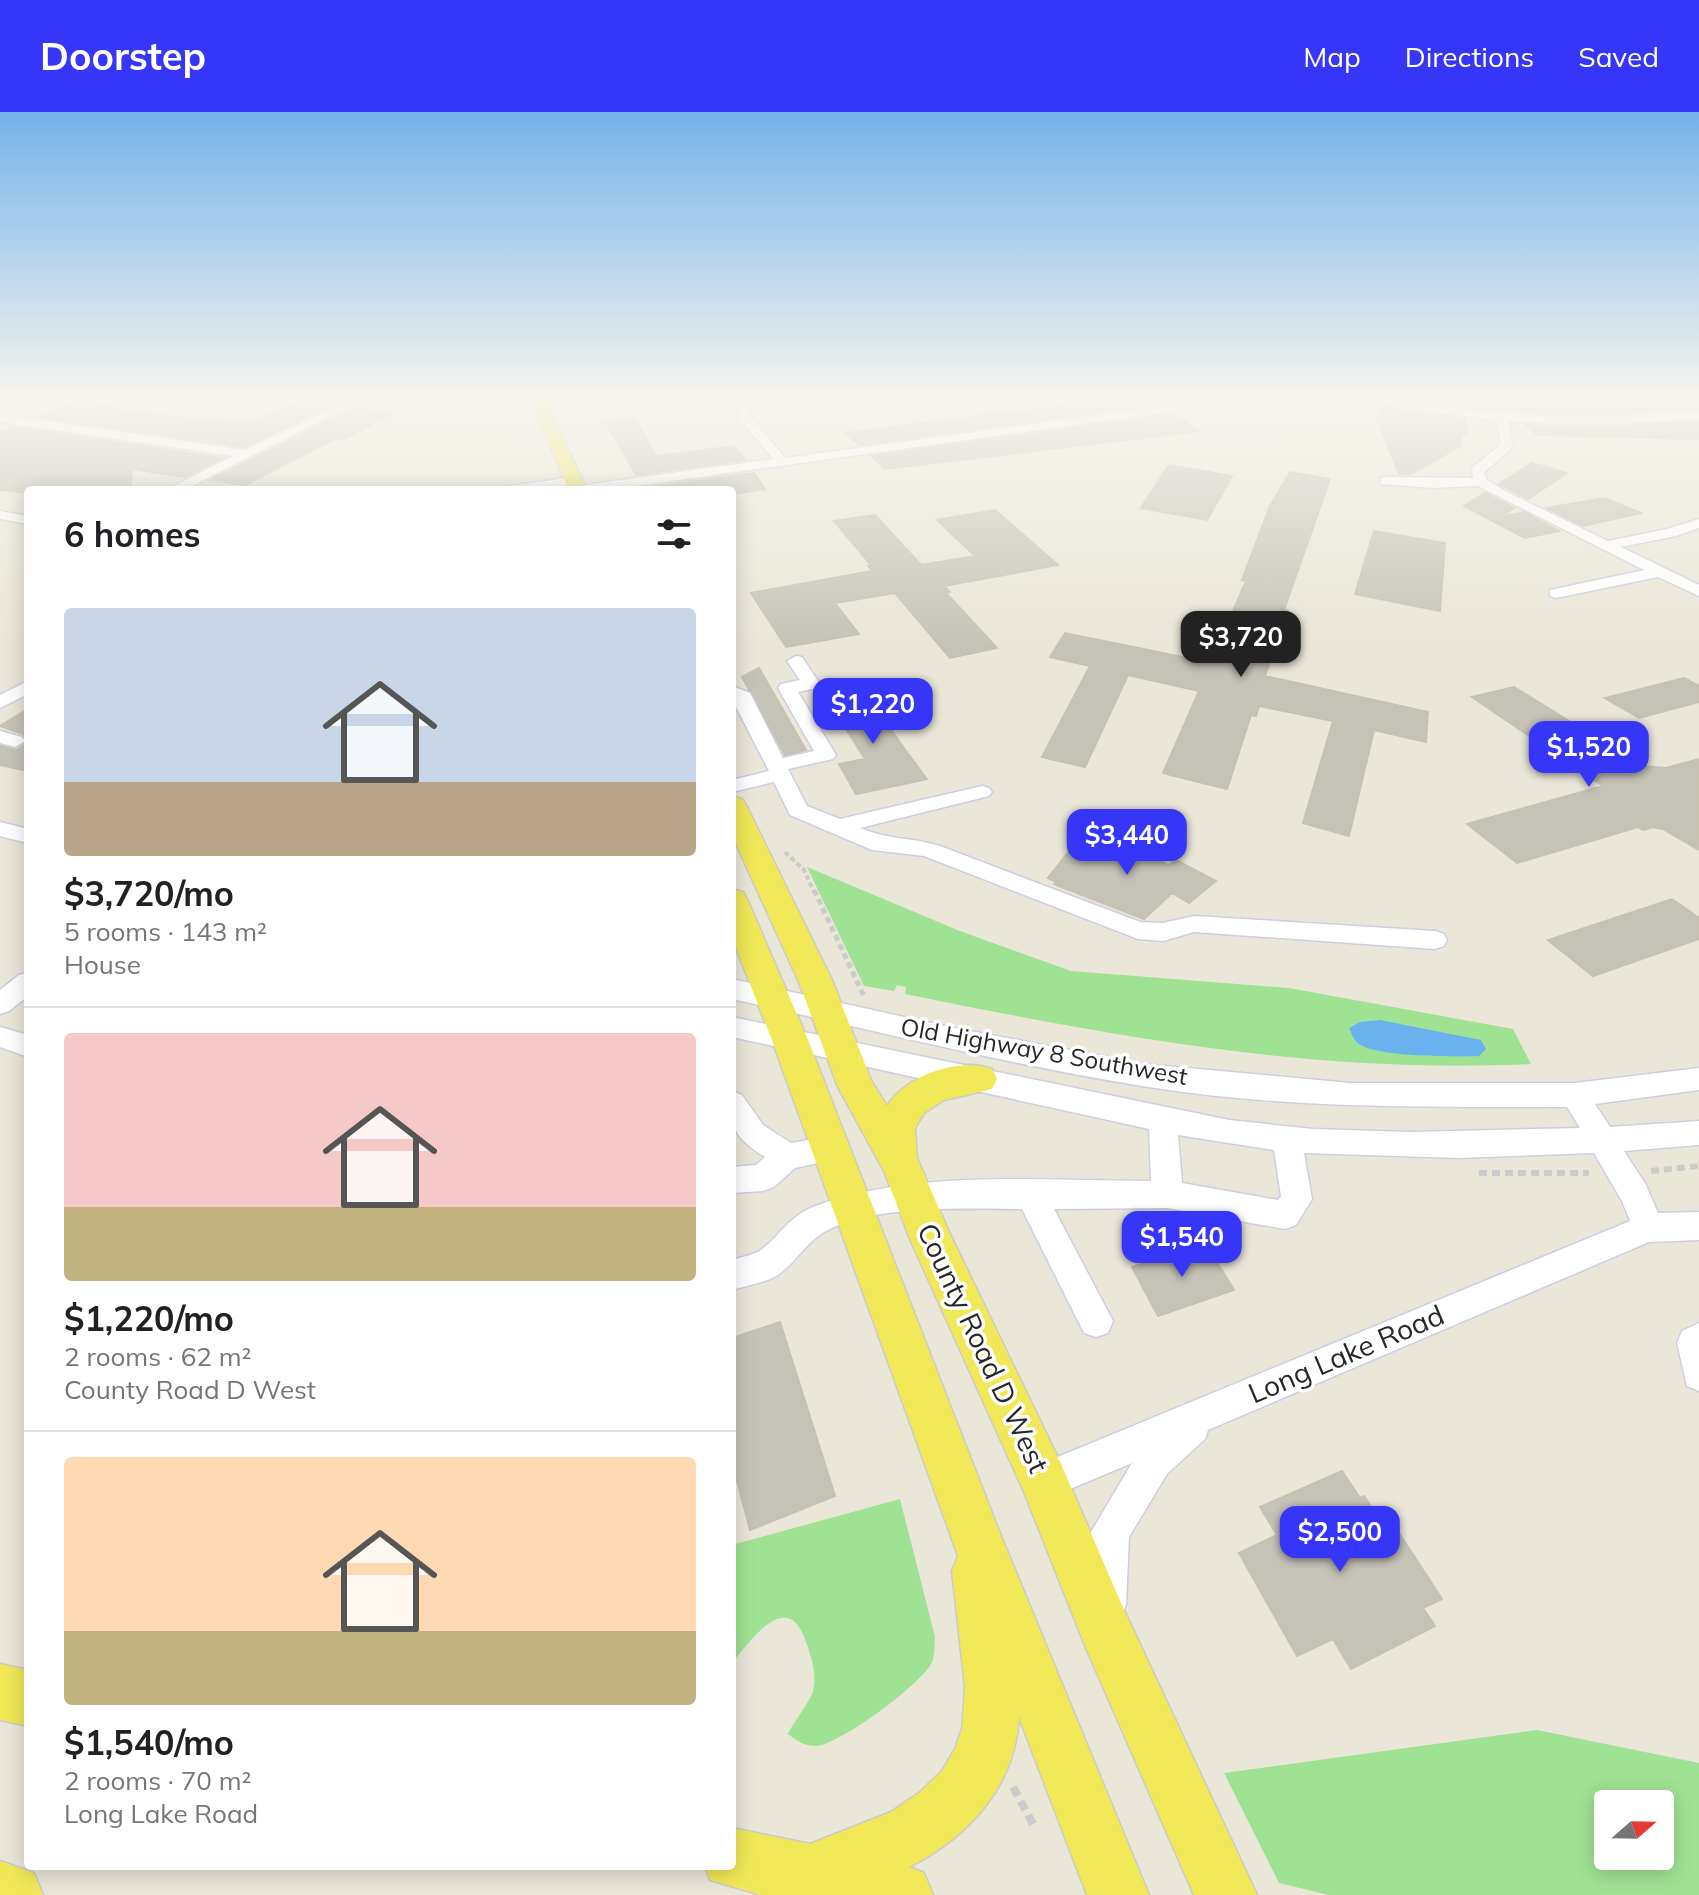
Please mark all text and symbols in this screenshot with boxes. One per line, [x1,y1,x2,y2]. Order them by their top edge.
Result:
text: Doorstep [40,32,206,80]
text: Map [1303,39,1361,74]
text: Directions [1405,39,1534,74]
text: Saved [1578,39,1659,74]
icon: filters [652,512,696,556]
text: 6 homes [64,513,201,556]
pin: $3,720 [1176,611,1306,679]
text: $3,720 [1199,620,1283,653]
icon: home [308,660,452,804]
pin: $1,220 [808,678,938,746]
text: $1,220 [831,687,915,720]
pin: $1,520 [1524,721,1654,789]
text: $1,520 [1547,730,1631,763]
pin: $3,440 [1062,809,1192,877]
text: $3,440 [1085,818,1169,851]
text: $3,720/mo [64,872,234,915]
text: 5 rooms · 143 m² [64,915,267,948]
text: House [64,948,141,981]
street label: Old Highway 8 Southwest [898,1011,1190,1091]
icon: home [308,1085,452,1229]
pin: $1,540 [1117,1211,1247,1279]
street label: County Road D West [910,1217,1057,1478]
text: $1,540 [1140,1220,1224,1253]
text: $1,220/mo [64,1297,234,1340]
street label: Long Lake Road [1243,1297,1449,1410]
text: 2 rooms · 62 m² [64,1340,251,1373]
text: County Road D West [64,1373,316,1406]
pin: $2,500 [1275,1506,1405,1574]
icon: home [308,1509,452,1653]
text: $2,500 [1298,1515,1382,1548]
text: $1,540/mo [64,1721,234,1764]
text: 2 rooms · 70 m² [64,1764,251,1797]
north arrow [1594,1790,1674,1870]
map controls [1594,1790,1674,1870]
text: Long Lake Road [64,1797,258,1830]

